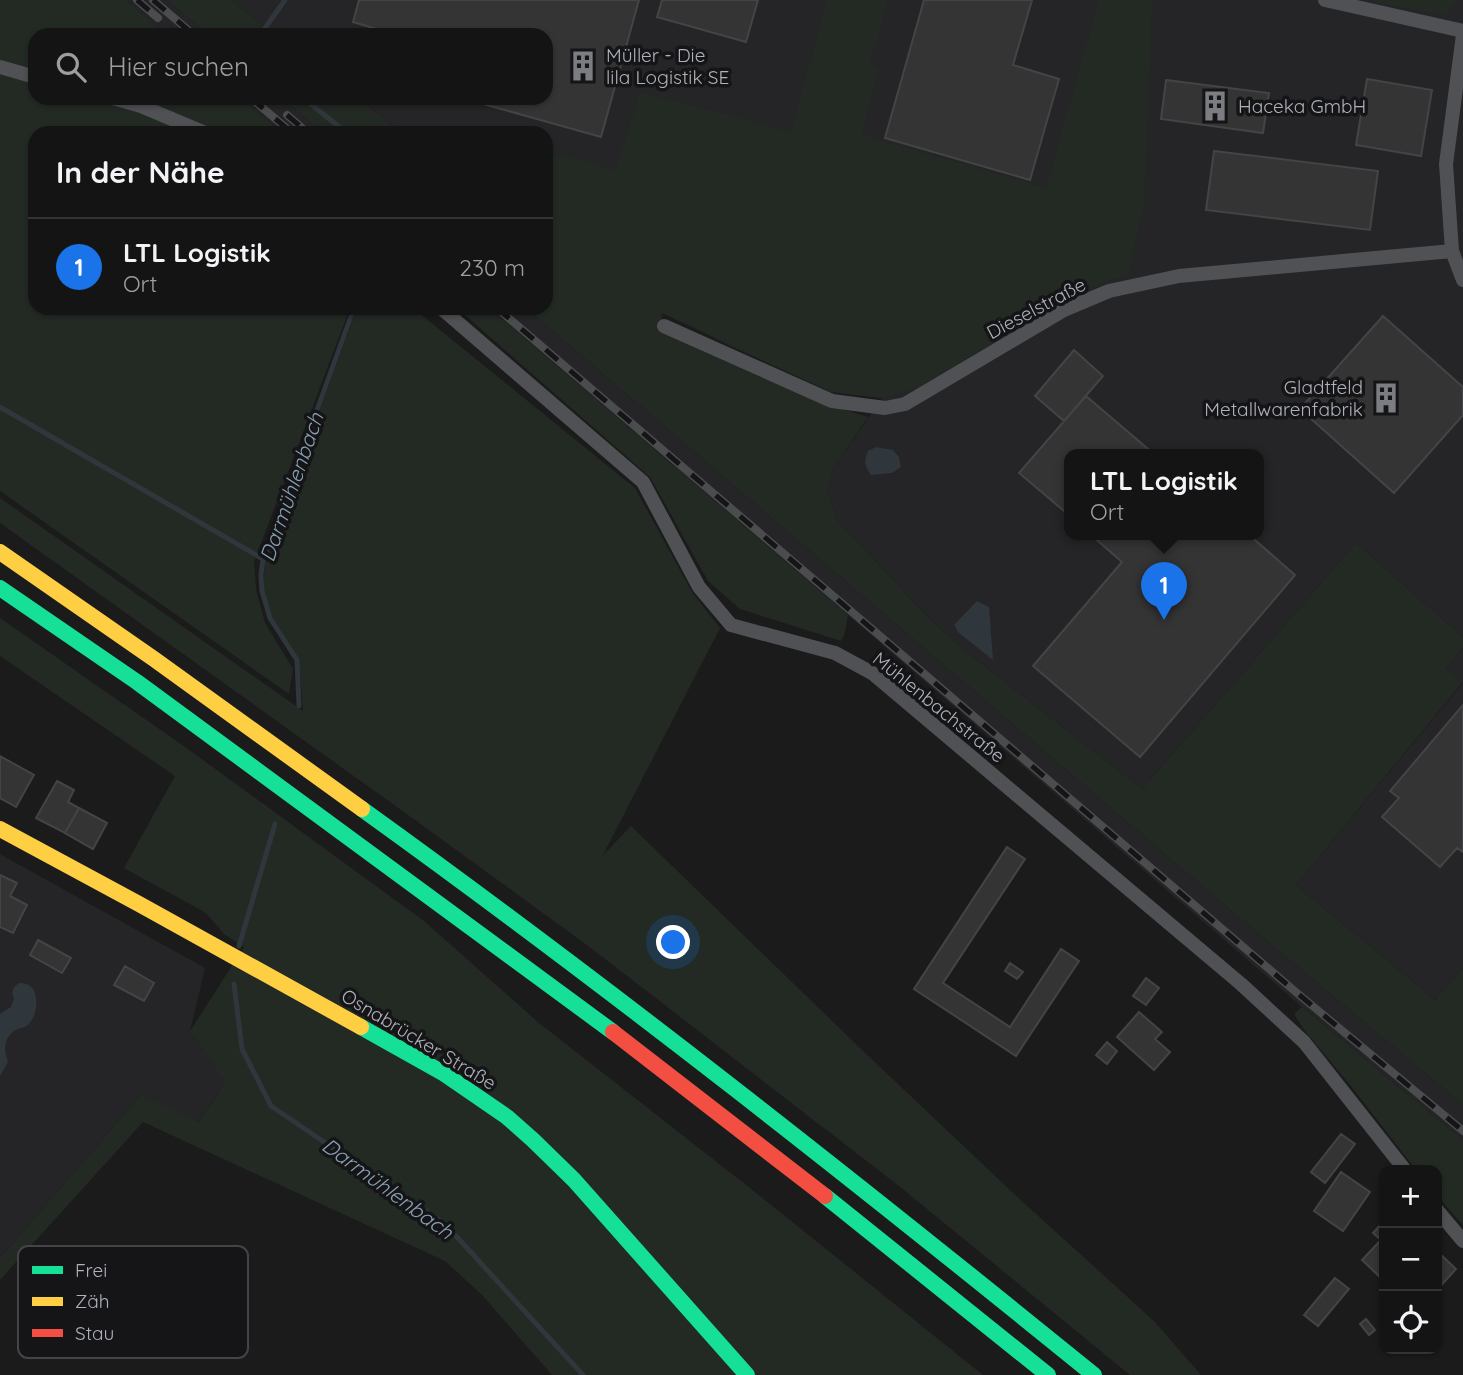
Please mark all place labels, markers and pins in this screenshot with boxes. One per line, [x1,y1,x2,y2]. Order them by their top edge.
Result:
place label: Müller - Die lila Logistik SE [606,43,729,89]
building icon: Müller - Die lila Logistik SE [566,49,600,83]
building icon: Haceka GmbH [1198,89,1232,123]
place label: Haceka GmbH [1238,94,1366,118]
place label: Gladtfeld Metallwarenfabrik [1204,375,1363,421]
building icon: Gladtfeld Metallwarenfabrik [1369,381,1403,415]
pin: 1 [1141,562,1187,620]

